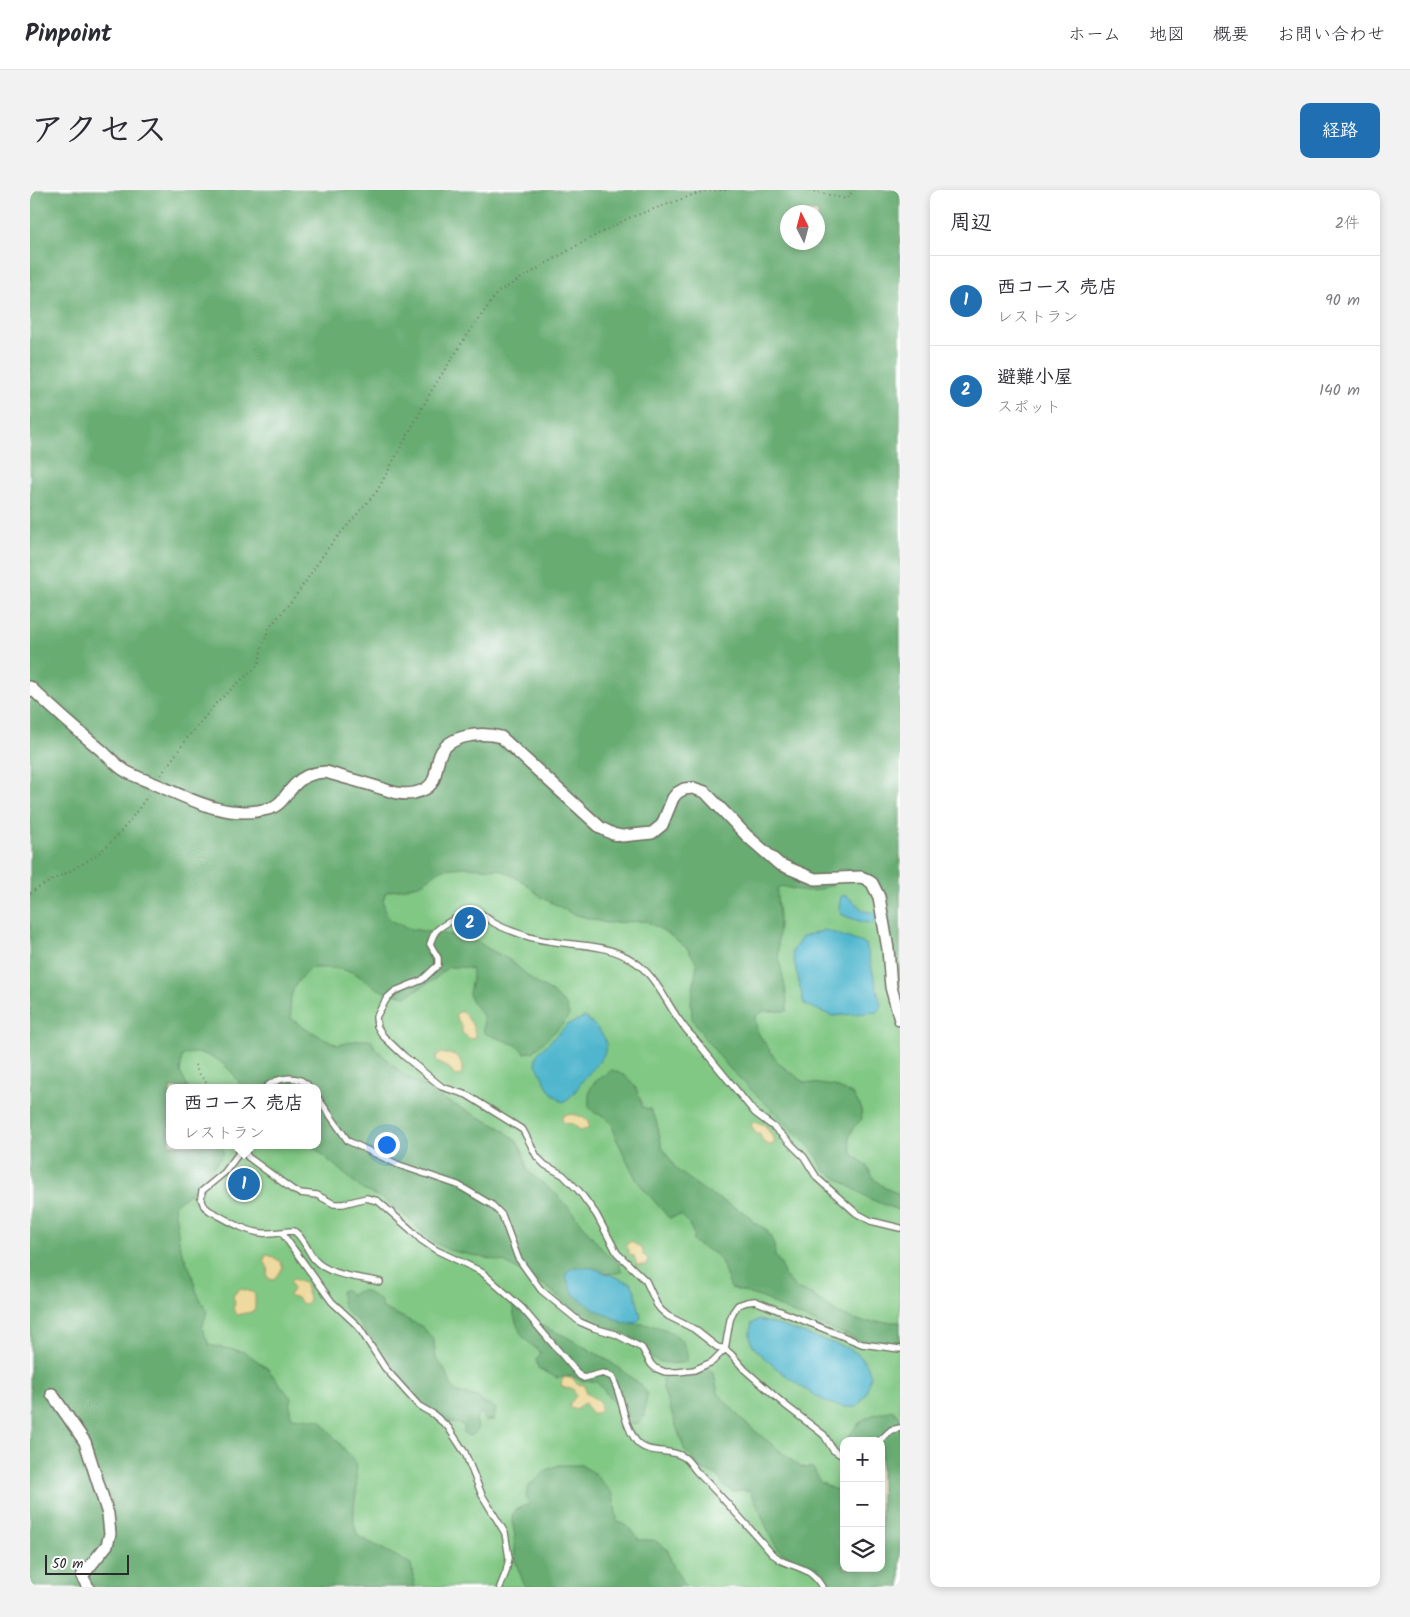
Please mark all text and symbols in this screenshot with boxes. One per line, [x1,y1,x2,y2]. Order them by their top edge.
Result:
text: Pinpoint [25,15,112,54]
text: ホーム [1068,21,1121,50]
text: 地図 [1149,21,1185,50]
text: 概要 [1213,21,1249,50]
text: お問い合わせ [1277,21,1385,50]
button: 経路 [1300,103,1380,158]
text: アクセス [30,104,168,160]
north arrow [780,205,825,250]
text: 周辺 [950,207,992,240]
text: 2件 [1335,211,1360,236]
text: 西コース 売店 [997,273,1117,303]
text: 1 [964,288,968,313]
text: 90 m [1325,288,1360,313]
text: レストラン [997,305,1078,330]
text: 避難小屋 [997,363,1073,393]
text: 2 [961,378,971,403]
text: 140 m [1319,378,1360,403]
text: スポット [997,395,1061,420]
pin: 2 [454,904,486,942]
popup [166,1084,321,1149]
text: 西コース 売店 [183,1089,304,1119]
text: レストラン [183,1121,265,1146]
your location [374,1132,400,1158]
pin: 1 [228,1165,260,1203]
map controls [840,1437,885,1572]
button: + [840,1437,885,1482]
button: − [840,1482,885,1527]
button: layers [840,1527,885,1572]
scale bar [45,1552,129,1575]
text: 50 m [52,1553,83,1575]

